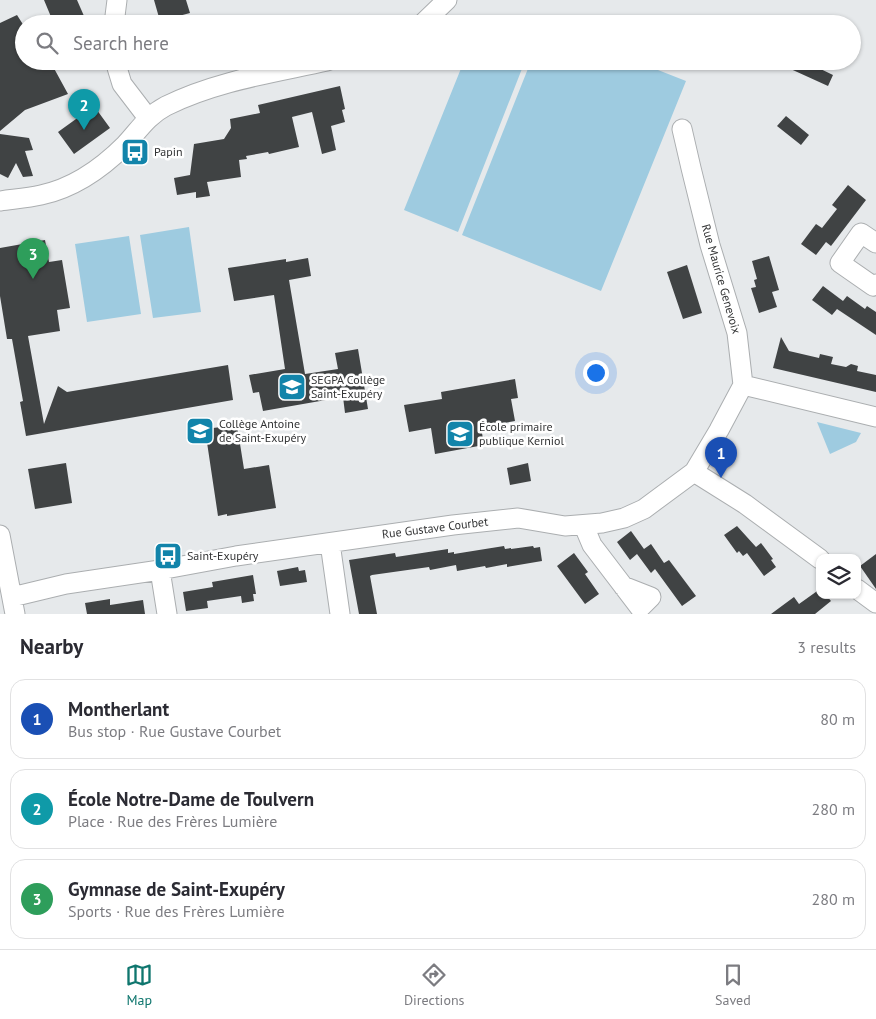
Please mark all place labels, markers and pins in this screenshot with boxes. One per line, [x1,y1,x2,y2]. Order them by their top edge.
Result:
pin: 2 [68,89,100,130]
bus stop icon: Papin [120,137,150,167]
place label: Papin [154,144,183,159]
pin: 3 [17,238,49,279]
school or university icon: SEGPA Collège Saint-Exupéry [277,372,307,402]
place label: SEGPA Collège Saint-Exupéry [311,372,385,401]
school or university icon: Collège Antoine de Saint-Exupéry [185,416,215,446]
place label: Collège Antoine de Saint-Exupéry [219,416,307,445]
school or university icon: École primaire publique Kerniol [445,419,475,449]
place label: École primaire publique Kerniol [479,419,565,448]
pin: 1 [705,437,737,478]
bus stop icon: Saint-Exupéry [153,541,183,571]
place label: Saint-Exupéry [187,548,259,563]

